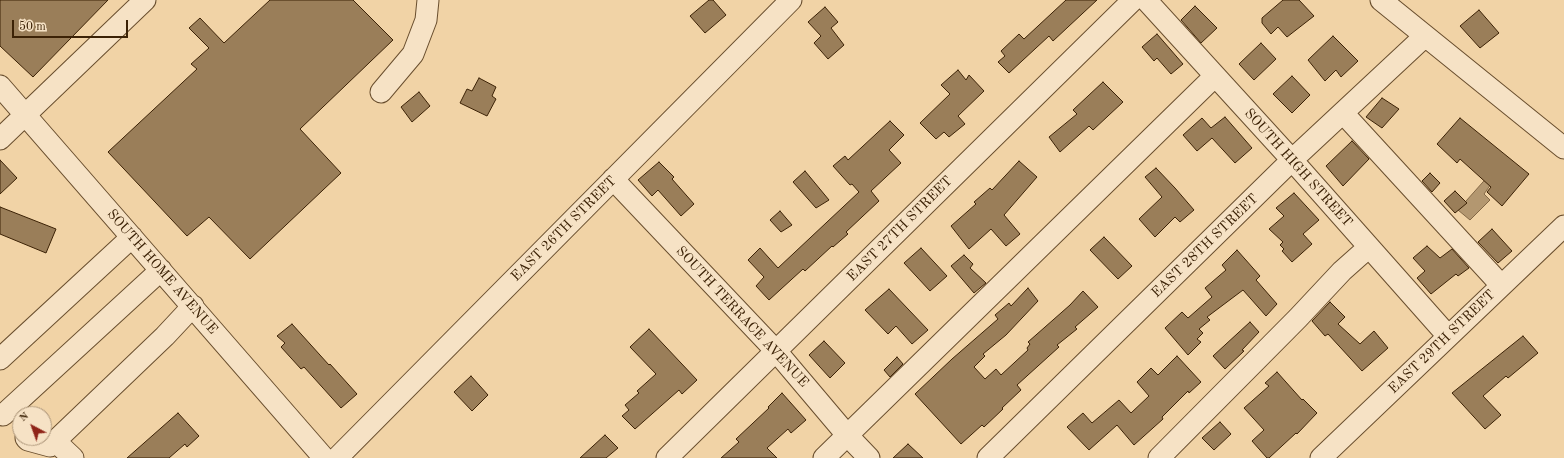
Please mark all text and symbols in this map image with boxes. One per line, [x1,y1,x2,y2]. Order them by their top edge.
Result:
scale bar [14,12,130,38]
text: 50 m [19,21,46,33]
street label: SOUTH HIGH STREET [1240,105,1356,231]
street label: EAST 26TH STREET [508,173,620,285]
street label: EAST 27TH STREET [844,173,956,285]
street label: EAST 28TH STREET [1148,191,1262,301]
street label: SOUTH HOME AVENUE [103,206,221,338]
street label: SOUTH TERRACE AVENUE [672,243,812,391]
street label: EAST 29TH STREET [1385,287,1499,397]
north arrow [12,406,52,446]
text: N [18,410,31,424]

